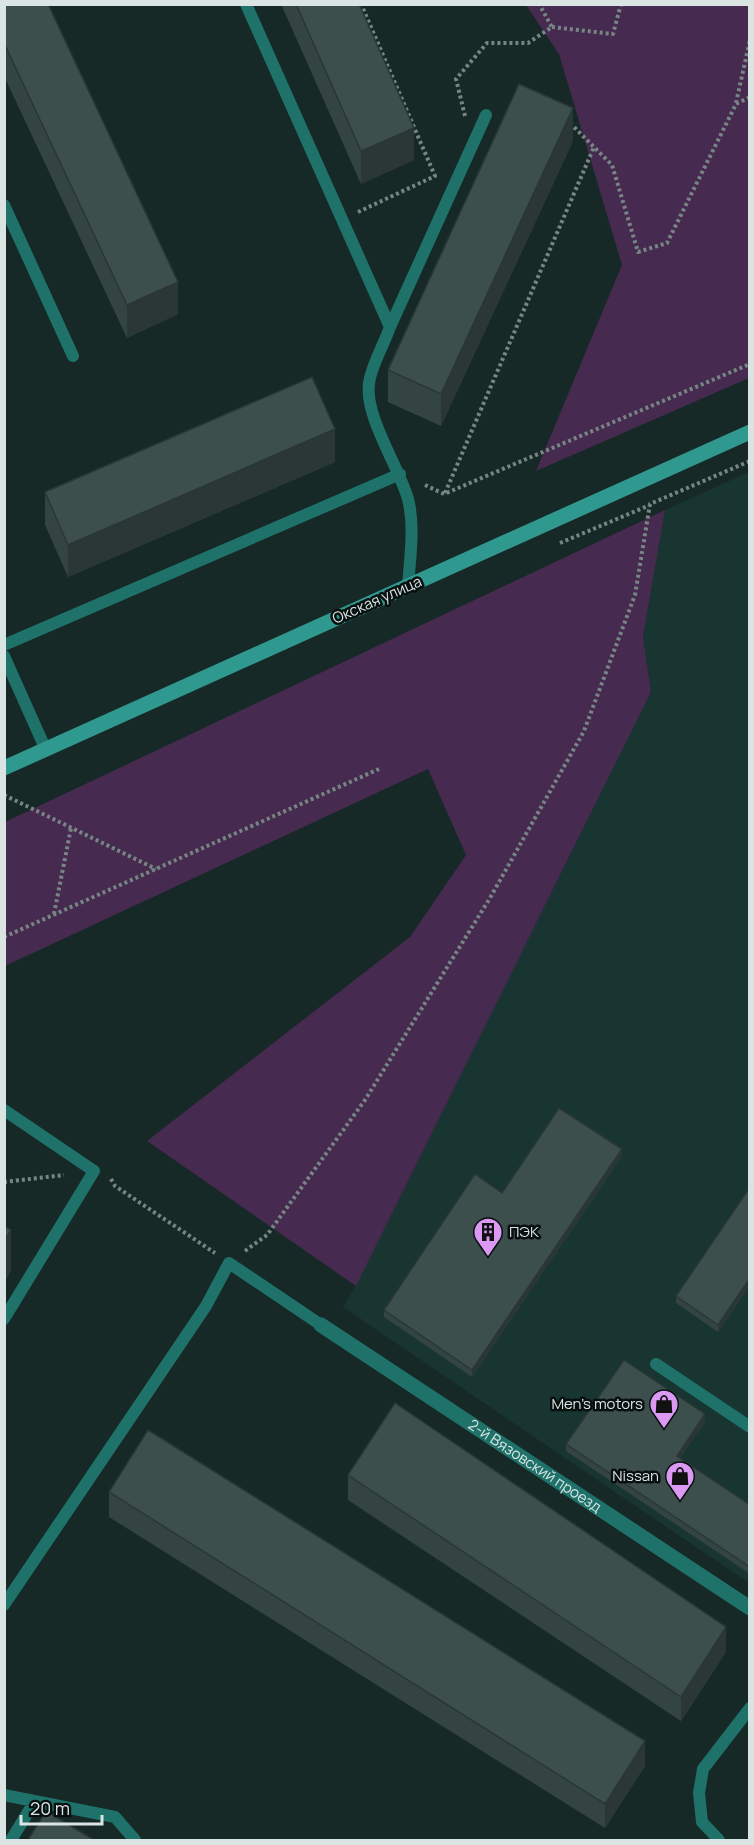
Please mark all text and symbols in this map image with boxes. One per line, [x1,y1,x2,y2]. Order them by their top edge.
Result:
street label: Окская улица [329,570,425,629]
building icon: ПЭК [472,1216,504,1258]
place label: ПЭК [509,1221,539,1242]
shop icon: Men's motors [648,1388,680,1430]
place label: Men's motors [551,1393,643,1414]
street label: 2-й Вязовский проезд [464,1414,606,1517]
shop icon: Nissan [664,1460,696,1502]
place label: Nissan [612,1465,659,1486]
scale bar [21,1788,102,1826]
text: 20 m [30,1796,70,1820]

